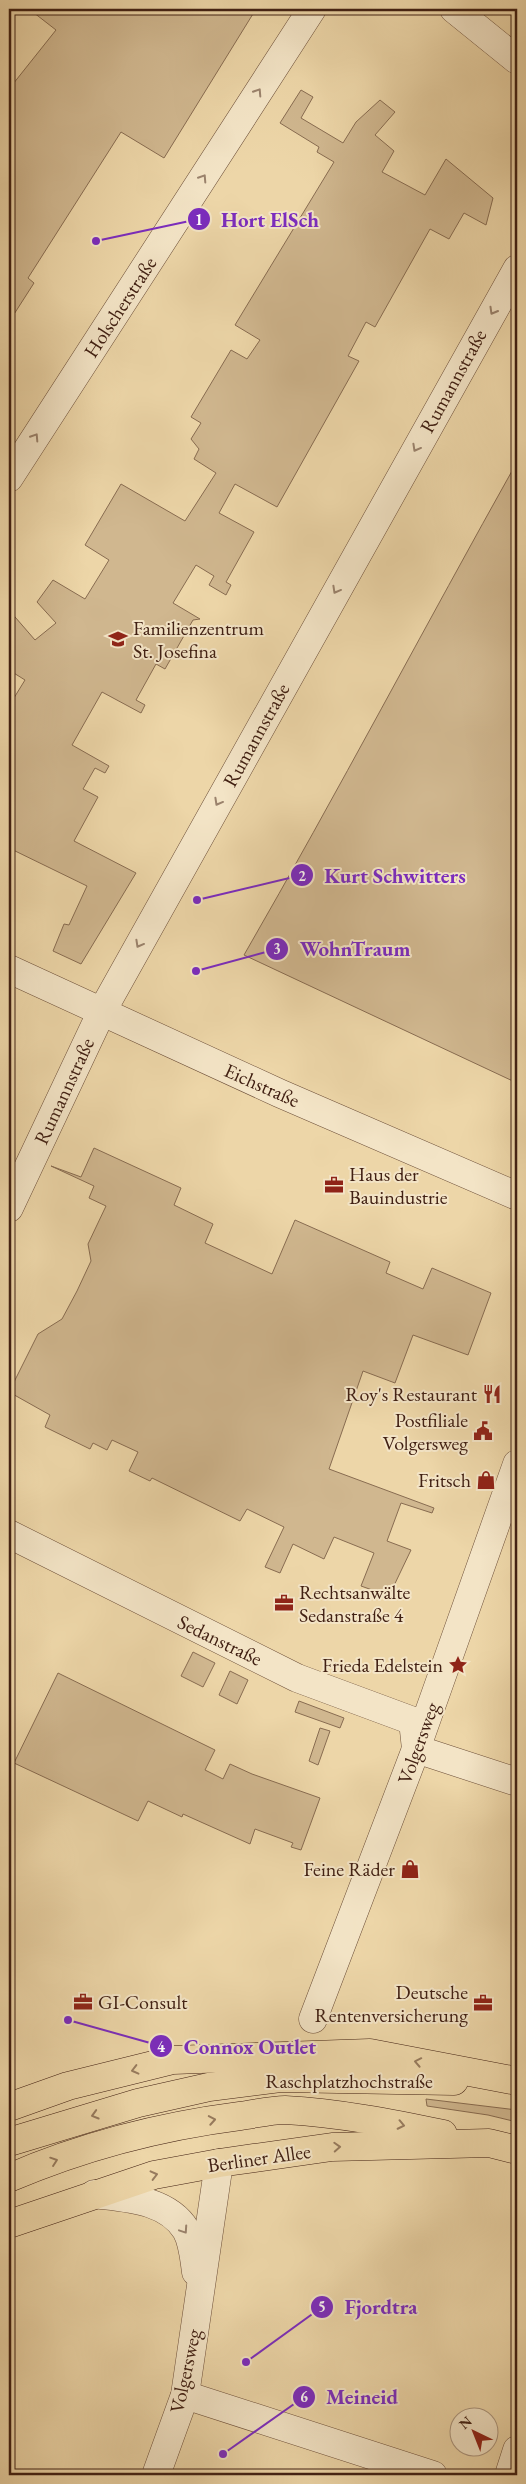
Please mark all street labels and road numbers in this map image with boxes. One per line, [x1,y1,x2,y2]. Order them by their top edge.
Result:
street label: Holscherstraße [78,251,162,362]
street label: Rumannstraße [414,324,492,437]
street label: Rumannstraße [217,678,295,791]
street label: Rumannstraße [28,1033,100,1148]
street label: Eichstraße [220,1057,304,1113]
street label: Sedanstraße [173,1608,267,1672]
street label: Volgersweg [391,1698,445,1787]
street label: Raschplatzhochstraße [265,2068,433,2094]
street label: Berliner Allee [206,2138,312,2178]
street label: Volgersweg [163,2326,207,2415]

